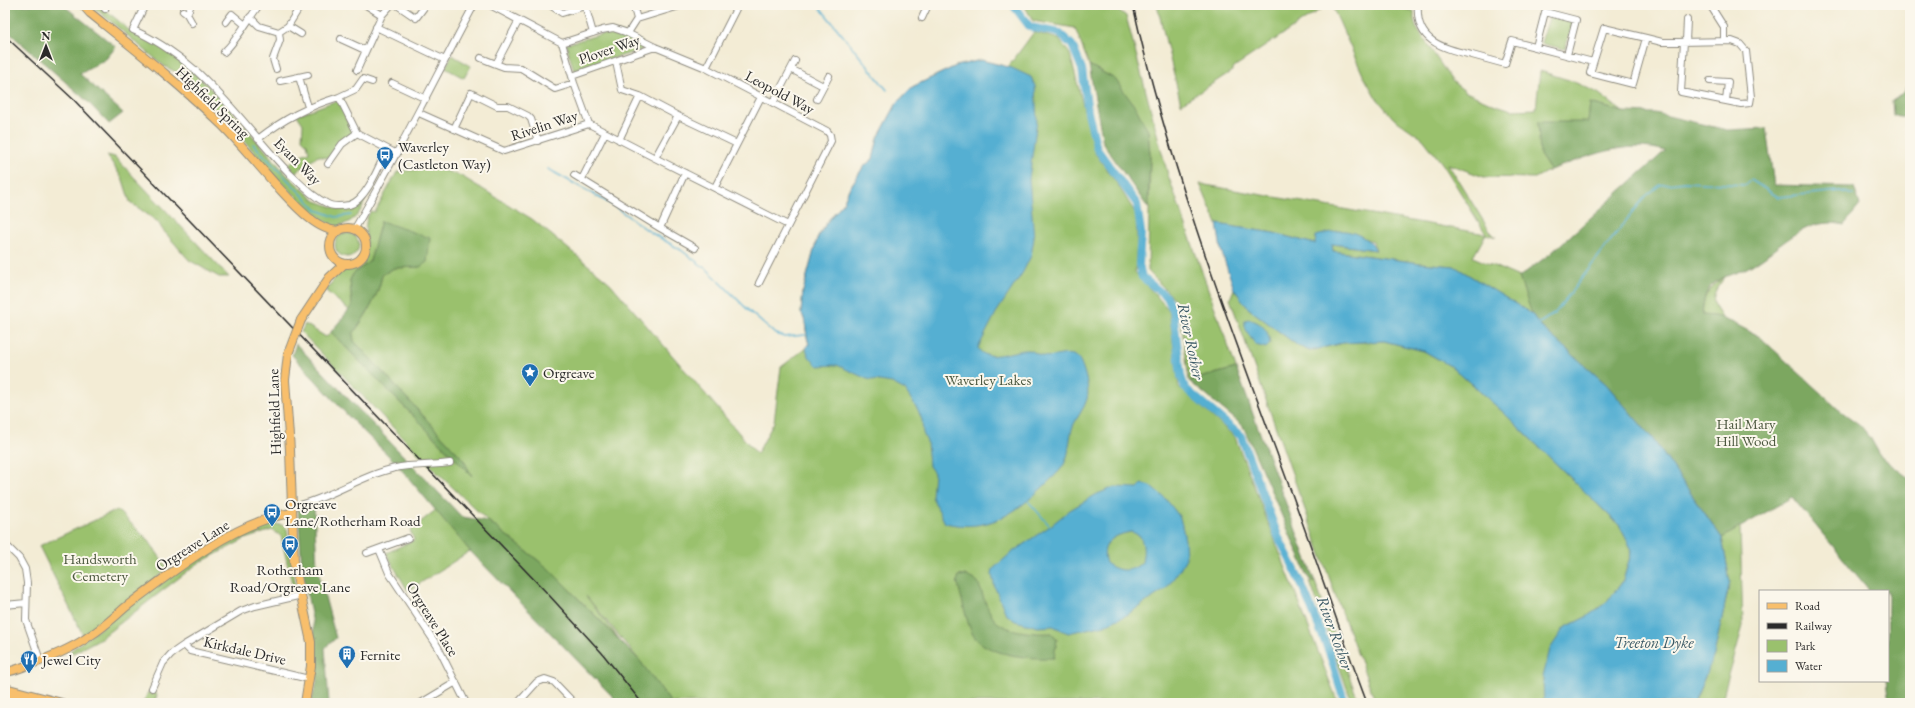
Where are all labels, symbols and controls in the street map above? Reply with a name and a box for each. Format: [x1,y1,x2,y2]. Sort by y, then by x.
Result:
north arrow [26,26,66,66]
text: N [42,29,51,43]
street label: Plover Way [576,29,643,68]
street label: Highfield Spring [172,62,254,142]
street label: Leopold Way [742,66,818,118]
street label: Rivelin Way [508,105,580,145]
street label: Eyam Way [270,133,326,189]
place label: Waverley (Castleton Way) [398,137,491,173]
bus stop icon: Waverley (Castleton Way) [375,145,395,170]
water label: River Rother [1173,301,1210,382]
place icon: Orgreave [520,362,540,387]
place label: Orgreave [543,363,595,382]
street label: Highfield Lane [263,368,285,456]
park label: Waverley Lakes [945,370,1031,389]
park label: Hail Mary Hill Wood [1716,414,1777,450]
place label: Orgreave Lane/Rotherham Road [285,494,421,530]
bus stop icon: Orgreave Lane/Rotherham Road [262,502,282,527]
street label: Orgreave Lane [152,515,232,575]
bus stop icon: Rotherham Road/Orgreave Lane [280,534,300,559]
park label: Handsworth Cemetery [63,549,137,585]
place label: Rotherham Road/Orgreave Lane [230,560,350,596]
street label: Orgreave Place [403,578,463,660]
legend [1759,590,1889,682]
water label: River Rother [1312,593,1358,674]
text: Road [1795,598,1821,614]
text: Railway [1795,618,1833,634]
street label: Kirkdale Drive [202,631,288,669]
water label: Treeton Dyke [1614,632,1694,653]
text: Park [1795,638,1816,654]
building icon: Fernite [337,644,357,669]
place label: Fernite [360,645,400,664]
restaurant icon: Jewel City [19,649,39,674]
place label: Jewel City [40,650,101,669]
text: Water [1795,658,1822,674]

